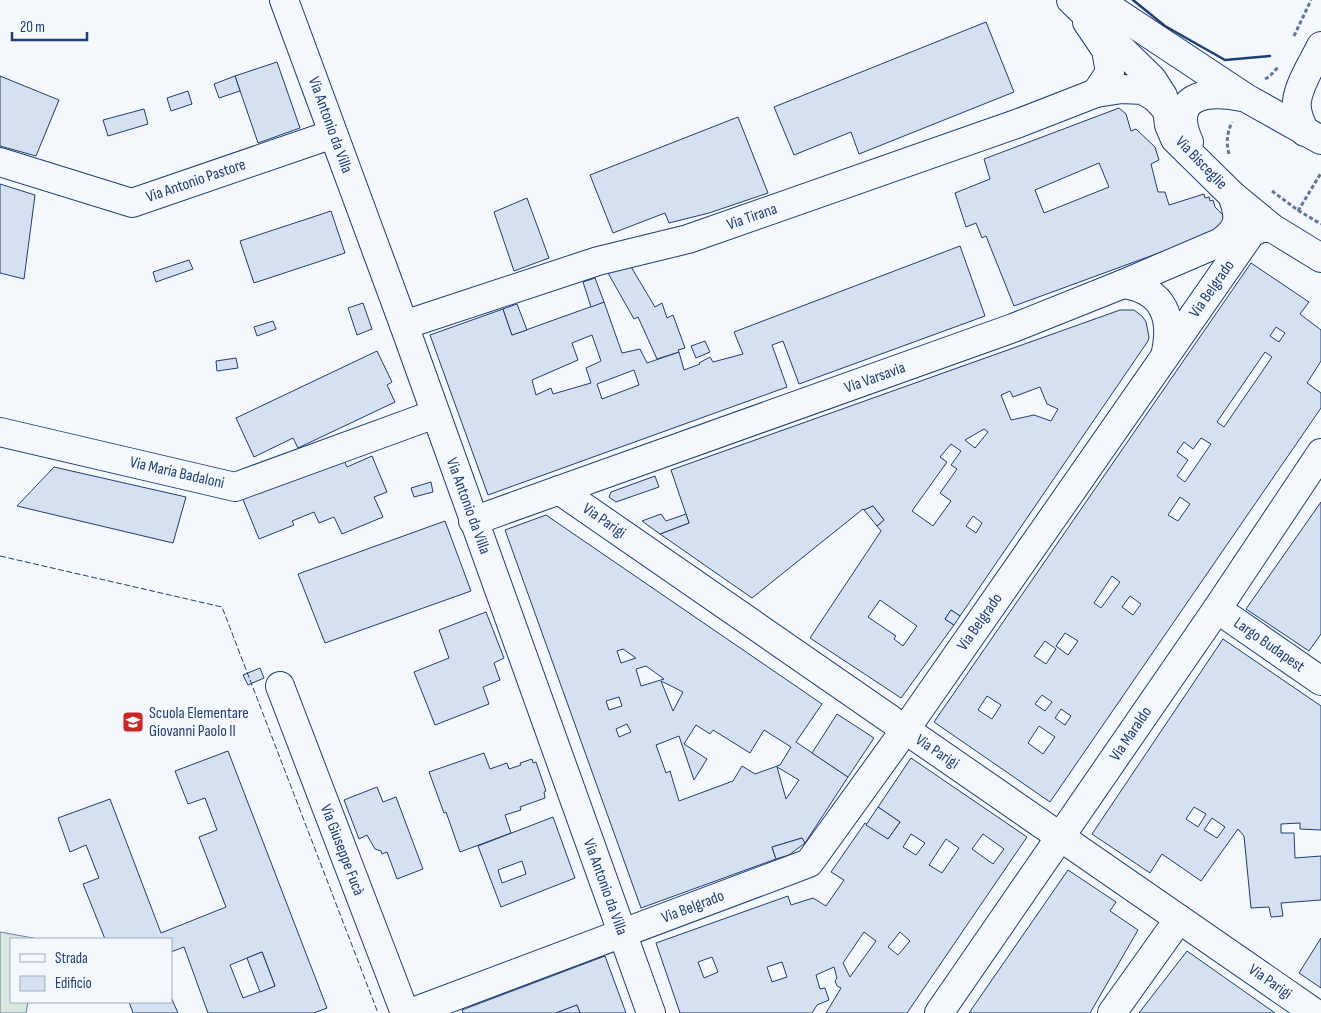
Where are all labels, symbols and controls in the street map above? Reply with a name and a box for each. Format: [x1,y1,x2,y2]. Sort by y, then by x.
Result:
scale bar [12,10,88,42]
text: 20 m [20,18,45,37]
street label: Via Antonio da Villa [304,74,356,176]
street label: Via Bisceglie [1171,132,1231,194]
street label: Via Antonio Pastore [144,155,248,207]
street label: Via Tirana [724,200,780,234]
street label: Via Belgrado [1185,257,1239,321]
street label: Via Varsavia [842,358,908,398]
street label: Via Maria Badaloni [128,453,226,493]
street label: Via Antonio da Villa [442,455,494,557]
street label: Via Parigi [579,499,629,543]
street label: Via Belgrado [953,590,1007,654]
street label: Largo Budapest [1230,614,1308,676]
street label: Via Maraldo [1106,703,1156,765]
place label: Scuola Elementare Giovanni Paolo II [149,704,249,741]
school or university icon: Scuola Elementare Giovanni Paolo II [121,710,145,734]
street label: Via Parigi [912,731,962,773]
street label: Via Giuseppe Fucà [316,802,368,898]
street label: Via Antonio da Villa [579,836,631,938]
street label: Via Belgrado [659,886,727,928]
legend [10,938,172,1003]
text: Strada [55,949,88,968]
street label: Via Parigi [1245,960,1295,1004]
text: Edificio [55,974,92,993]

